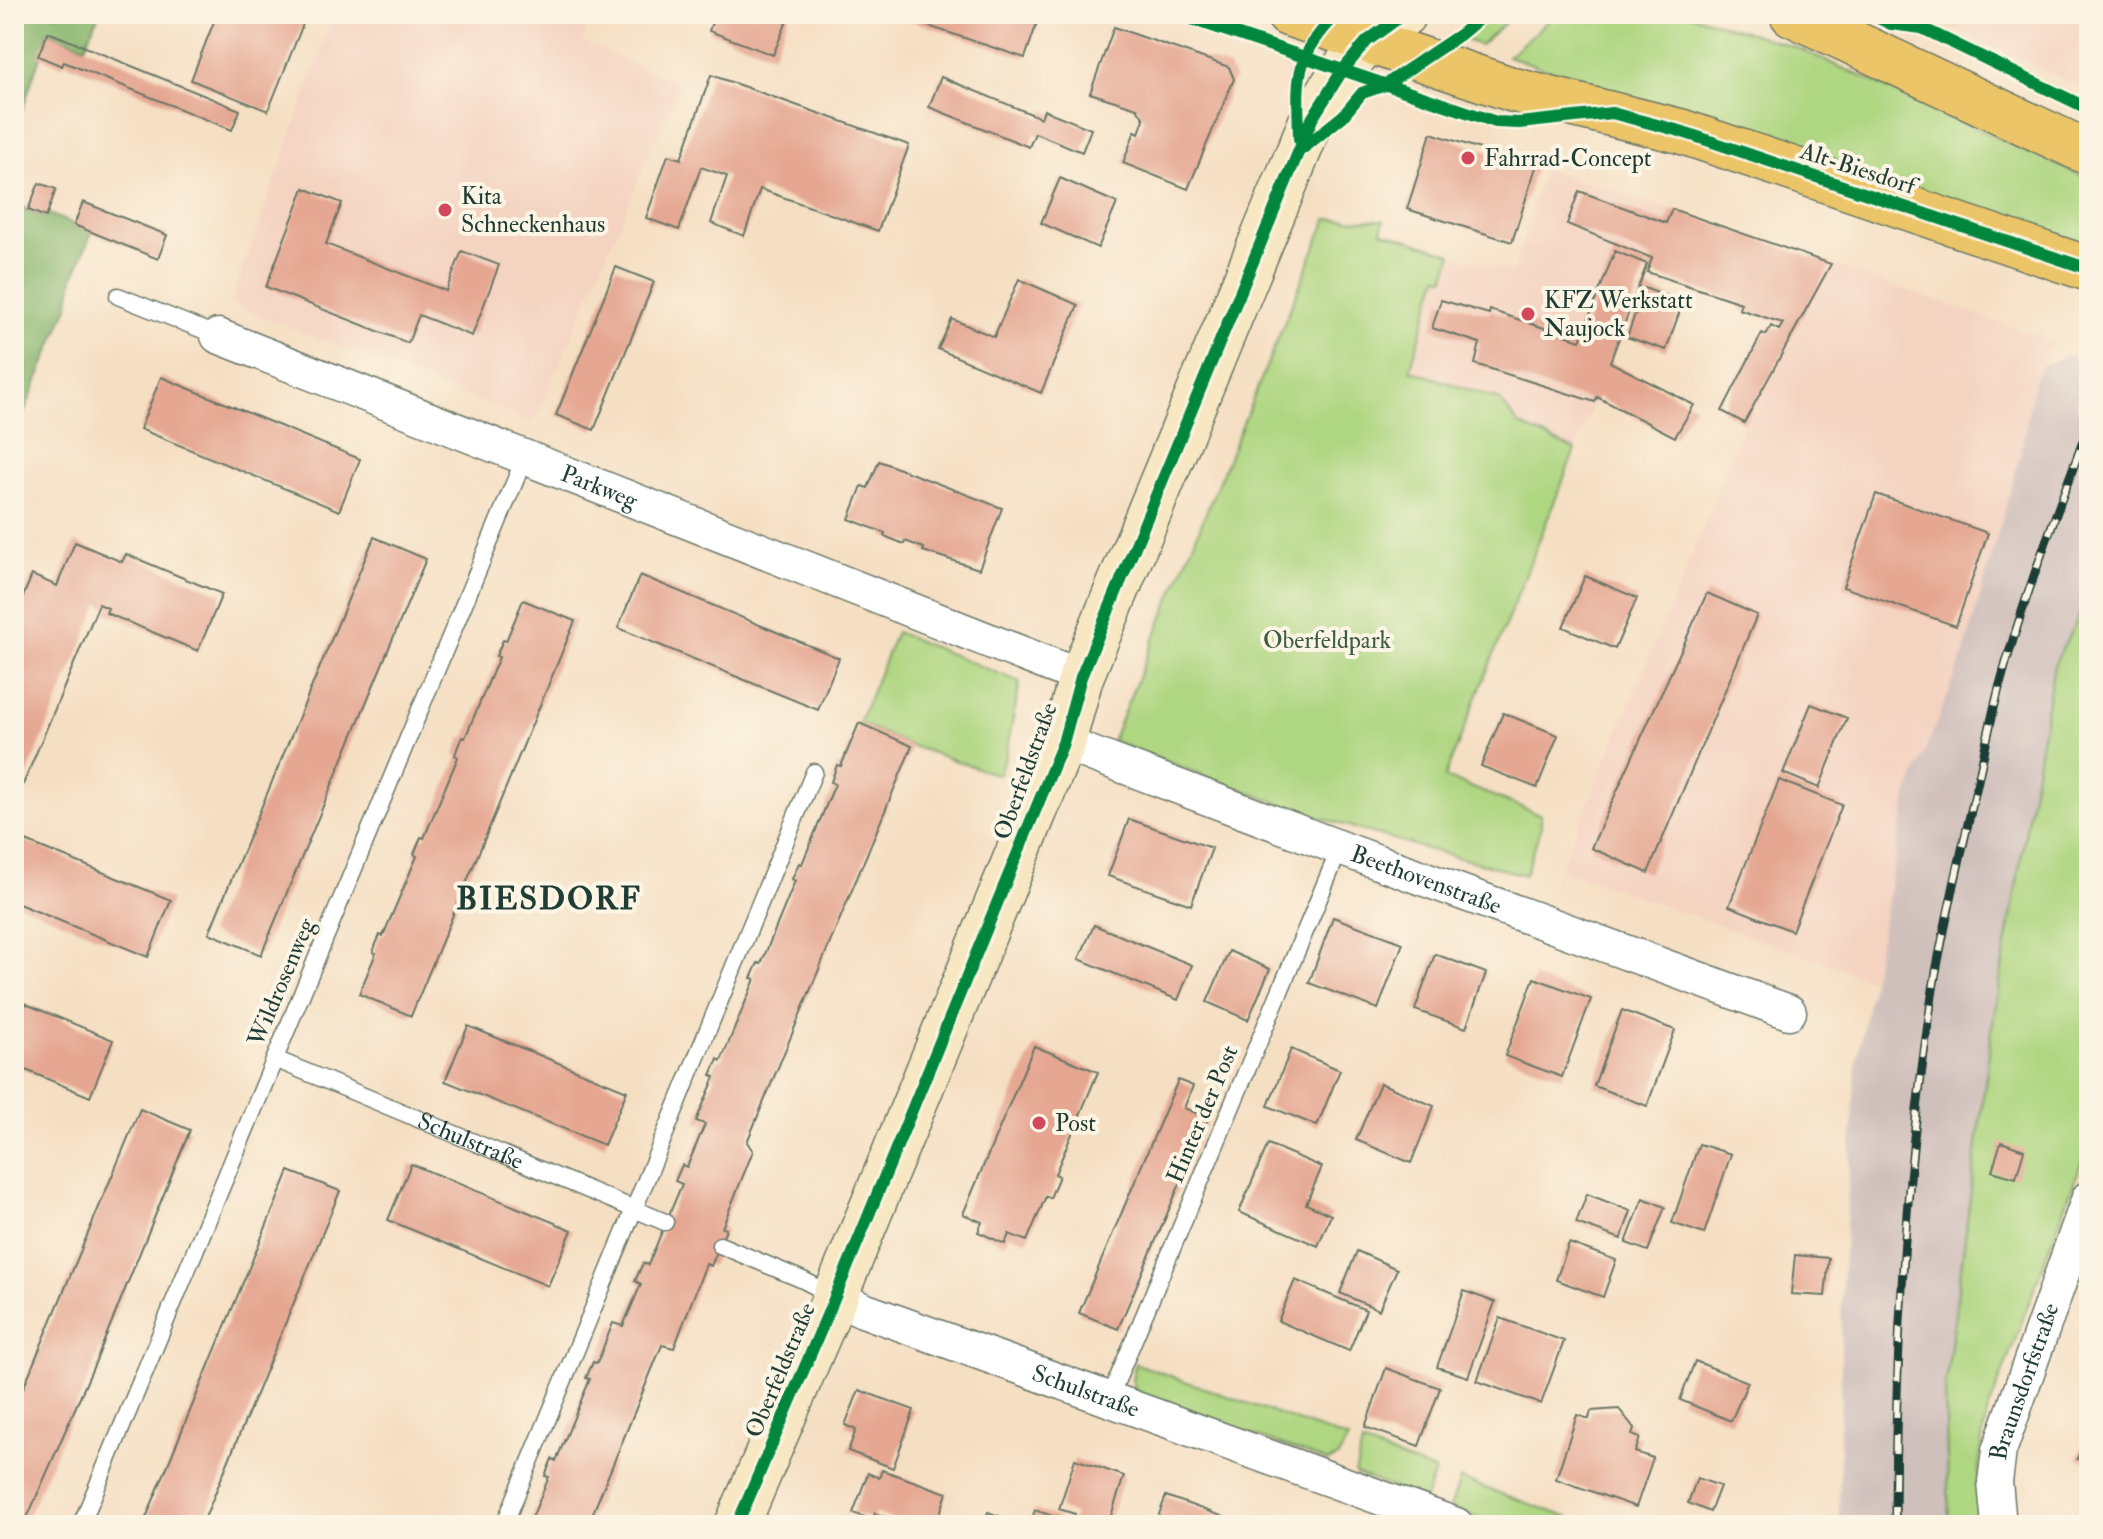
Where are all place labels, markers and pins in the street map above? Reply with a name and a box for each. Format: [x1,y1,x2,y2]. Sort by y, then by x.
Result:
place label: Fahrrad-Concept [1484,143,1652,174]
marker: Fahrrad-Concept [1459,149,1477,167]
place label: Kita Schneckenhaus [461,181,605,240]
marker: Kita Schneckenhaus [436,201,454,219]
place label: KFZ Werkstatt Naujock [1544,285,1693,344]
marker: KFZ Werkstatt Naujock [1519,305,1537,323]
place label: Post [1055,1108,1096,1139]
marker: Post [1030,1114,1048,1132]

